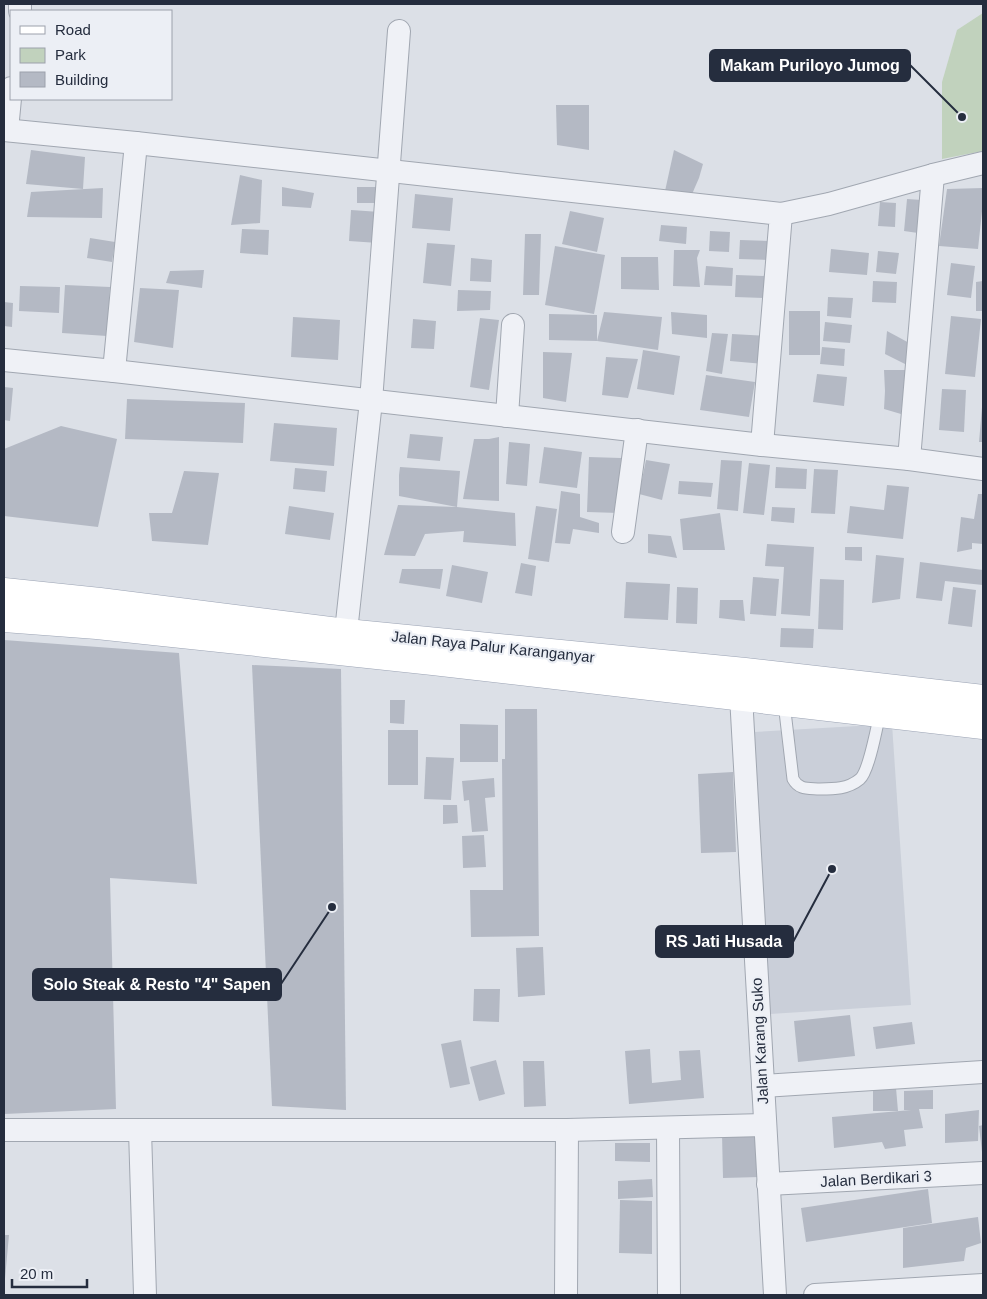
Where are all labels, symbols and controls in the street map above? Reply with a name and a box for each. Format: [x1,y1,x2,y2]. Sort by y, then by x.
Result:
legend [10,10,172,100]
text: Road [55,21,91,38]
text: Park [55,46,86,63]
callout: Makam Puriloyo Jumog [710,50,910,81]
text: Makam Puriloyo Jumog [720,57,900,74]
text: Building [55,71,108,88]
street label: Jalan Raya Palur Karanganyar [391,627,596,666]
callout: RS Jati Husada [656,926,793,957]
text: RS Jati Husada [666,933,782,950]
callout: Solo Steak & Resto "4" Sapen [33,969,281,1000]
text: Solo Steak & Resto "4" Sapen [43,976,271,993]
street label: Jalan Karang Suko [748,977,771,1105]
street label: Jalan Berdikari 3 [820,1167,932,1190]
scale bar [12,1256,88,1288]
text: 20 m [20,1265,53,1282]

